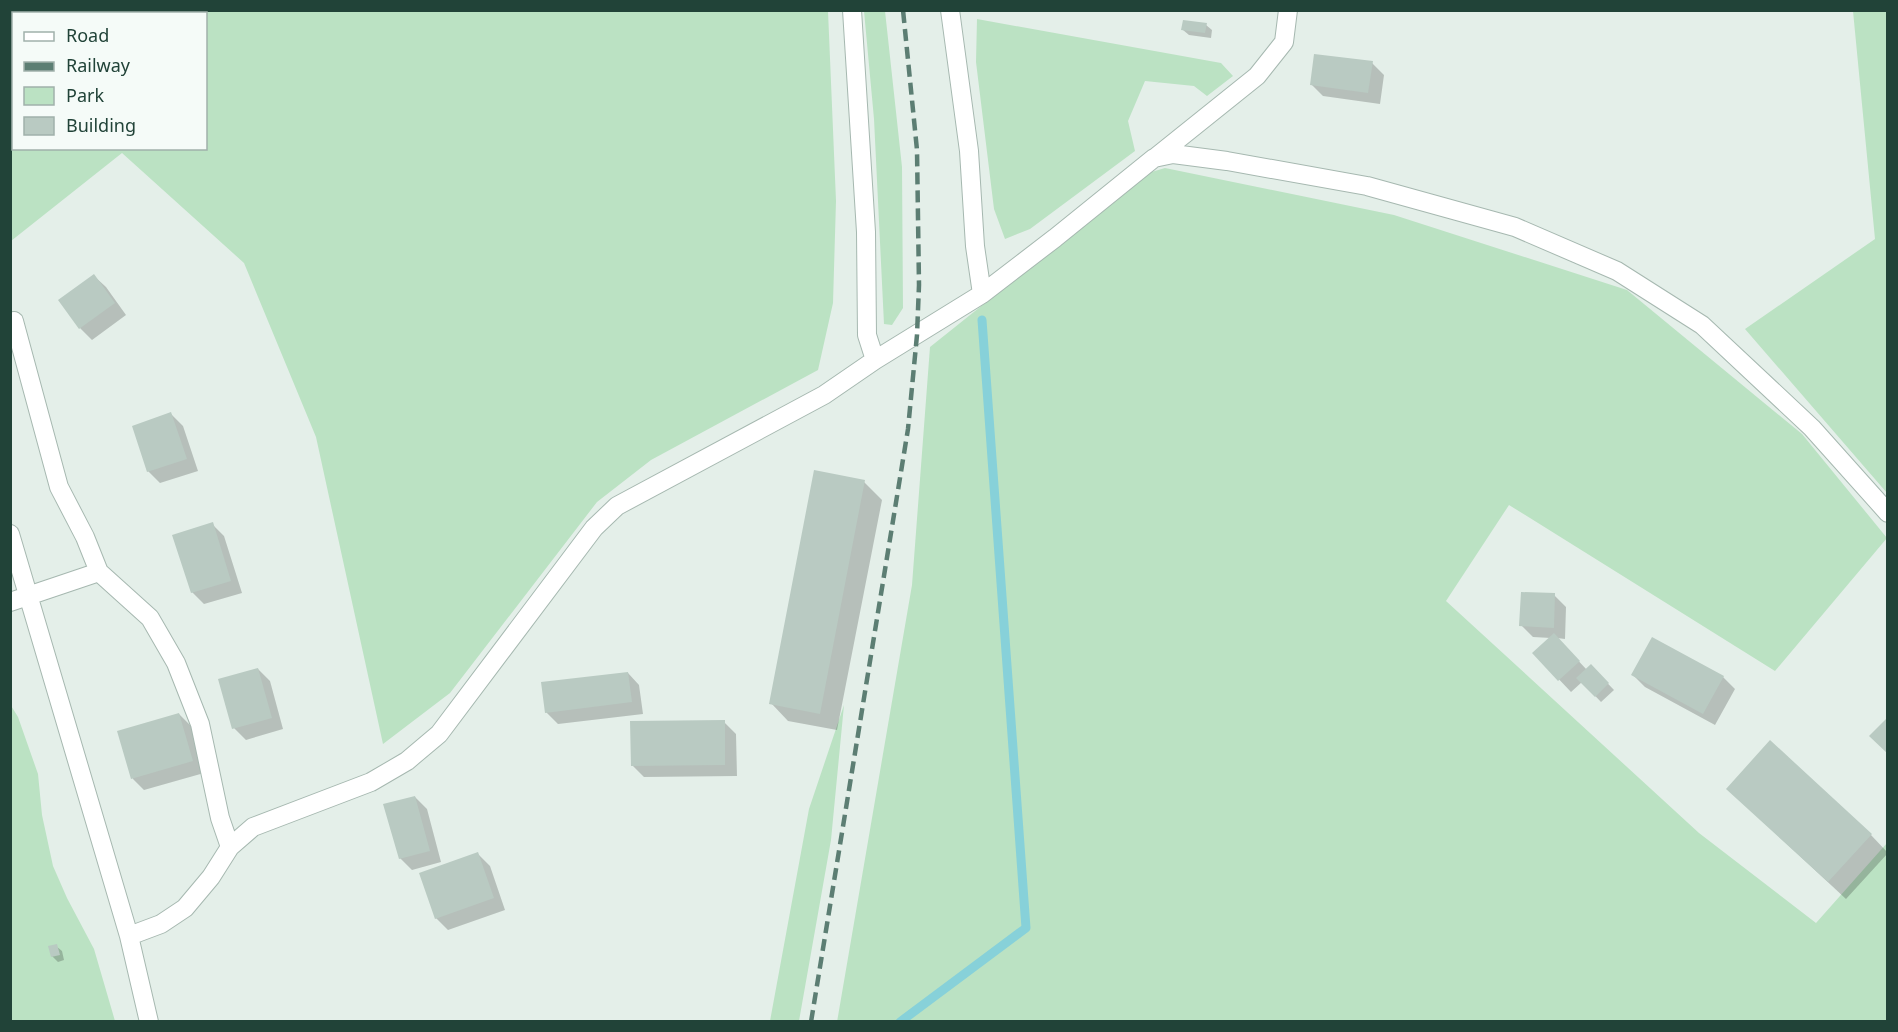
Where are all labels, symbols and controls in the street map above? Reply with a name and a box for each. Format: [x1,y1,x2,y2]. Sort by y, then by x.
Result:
legend [12,12,207,150]
text: Road [66,23,109,47]
text: Railway [66,53,131,77]
text: Park [66,83,104,107]
text: Building [66,113,136,137]

